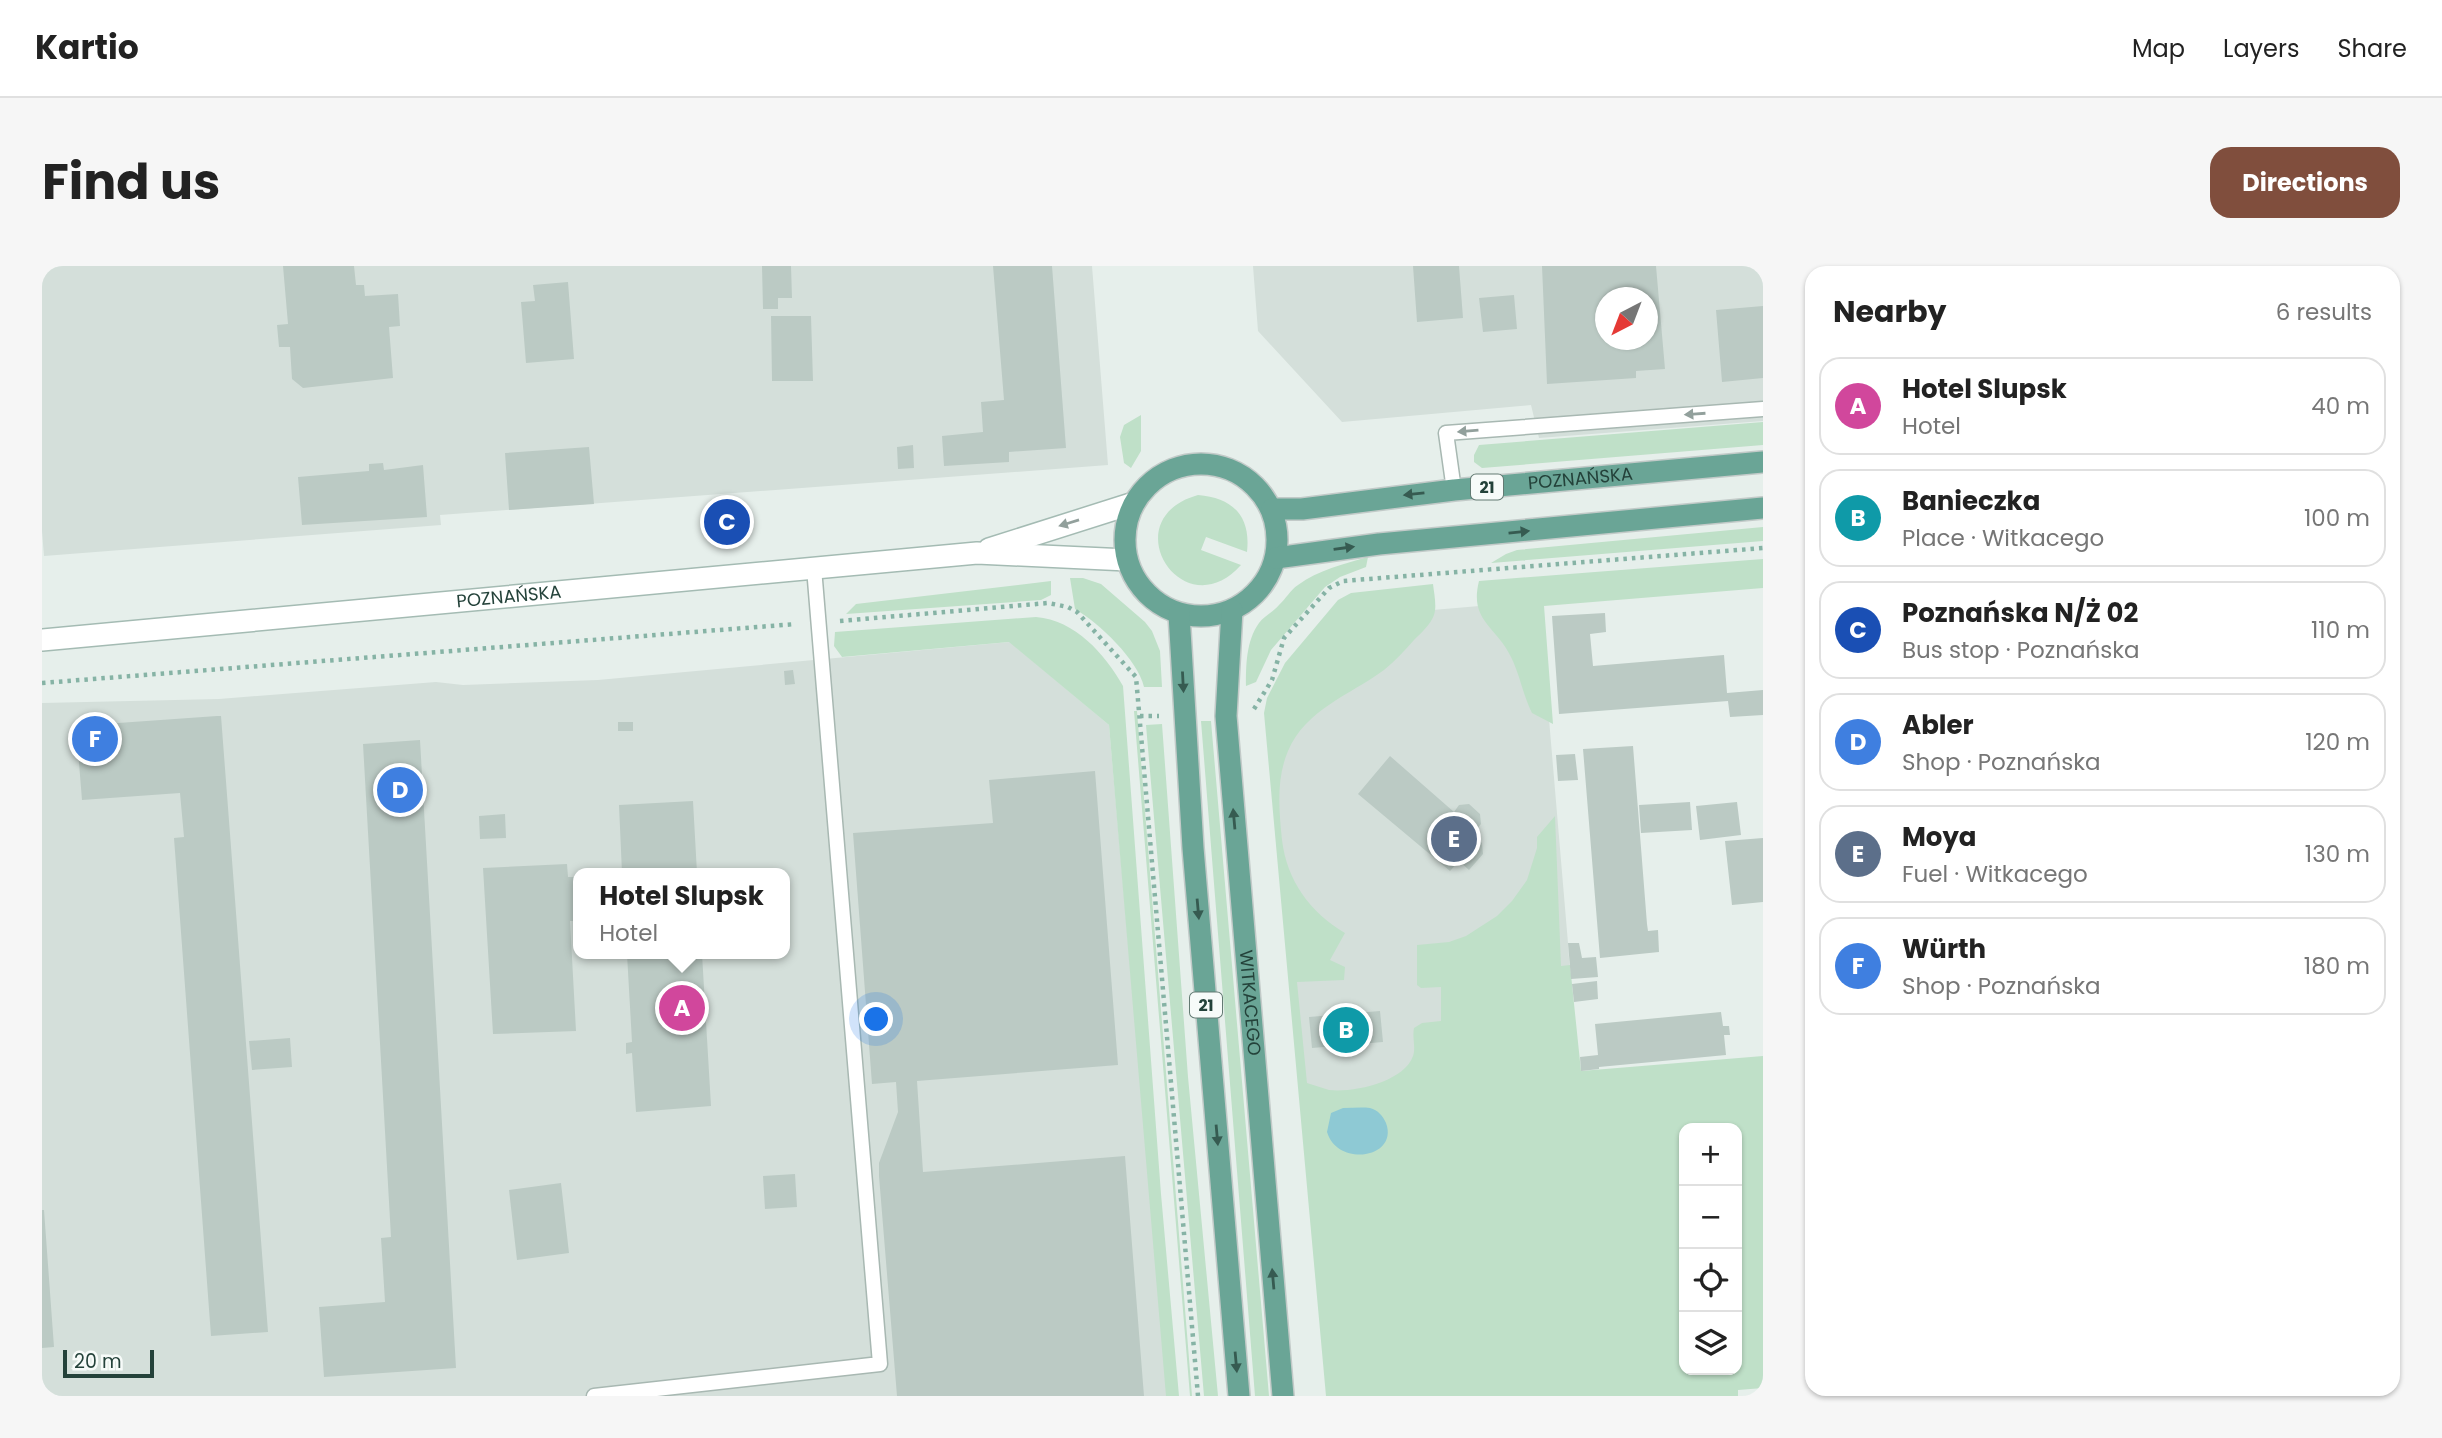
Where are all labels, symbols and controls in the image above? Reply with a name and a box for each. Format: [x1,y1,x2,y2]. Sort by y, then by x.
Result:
text: Kartio [35,24,139,71]
text: Map [2132,32,2185,65]
text: Layers [2223,32,2299,65]
text: Share [2337,32,2407,65]
button: Directions [2210,147,2400,218]
text: Find us [42,148,220,216]
north arrow [1595,287,1658,350]
text: Nearby [1833,290,1947,333]
text: 6 results [2276,296,2372,328]
text: Hotel Slupsk [1902,371,2067,407]
text: A [1850,390,1866,422]
text: 40 m [2311,390,2370,422]
one-way arrow [1684,409,1706,420]
text: Hotel [1902,410,1961,442]
one-way arrow [1457,426,1479,437]
street label: POZNAŃSKA [1527,461,1634,495]
road number: 21 [1471,475,1503,500]
text: Banieczka [1902,483,2040,519]
one-way arrow [1403,489,1425,500]
pin: C [704,496,750,548]
text: B [1850,502,1866,534]
text: 100 m [2304,502,2370,534]
one-way arrow [1058,519,1079,529]
text: Place · Witkacego [1902,522,2104,554]
one-way arrow [1509,526,1531,537]
one-way arrow [1333,543,1355,554]
street label: POZNAŃSKA [455,579,563,613]
text: Poznańska N/Ż 02 [1902,595,2138,631]
text: C [1849,614,1867,646]
text: 110 m [2311,614,2370,646]
text: Bus stop · Poznańska [1902,634,2140,666]
one-way arrow [1178,671,1189,693]
text: Abler [1902,707,1974,743]
pin: F [72,713,118,765]
text: D [1850,726,1866,758]
text: 120 m [2305,726,2370,758]
text: Shop · Poznańska [1902,746,2101,778]
pin: D [377,764,423,816]
one-way arrow [1229,808,1240,830]
pin: E [1431,813,1477,865]
text: Moya [1902,819,1977,855]
text: E [1852,838,1864,870]
text: 130 m [2305,838,2370,870]
text: Fuel · Witkacego [1902,858,2088,890]
popup [573,868,790,959]
text: Hotel Slupsk [599,878,764,914]
one-way arrow [1193,898,1204,920]
text: Hotel [599,917,658,949]
text: Würth [1902,931,1986,967]
street label: WITKACEGO [1234,949,1267,1057]
text: F [1852,950,1864,982]
text: 180 m [2304,950,2370,982]
text: Shop · Poznańska [1902,970,2101,1002]
pin: A [659,982,705,1034]
road number: 21 [1190,992,1222,1018]
your location [859,1002,893,1036]
pin: B [1323,1004,1369,1056]
map controls [1679,1123,1742,1375]
button: + [1679,1123,1742,1186]
one-way arrow [1212,1125,1223,1147]
button: − [1679,1186,1742,1249]
button: locate [1679,1249,1742,1312]
one-way arrow [1267,1268,1278,1290]
button: layers [1679,1312,1742,1375]
scale bar [63,1347,154,1379]
text: 20 m [74,1348,122,1375]
one-way arrow [1231,1351,1242,1373]

